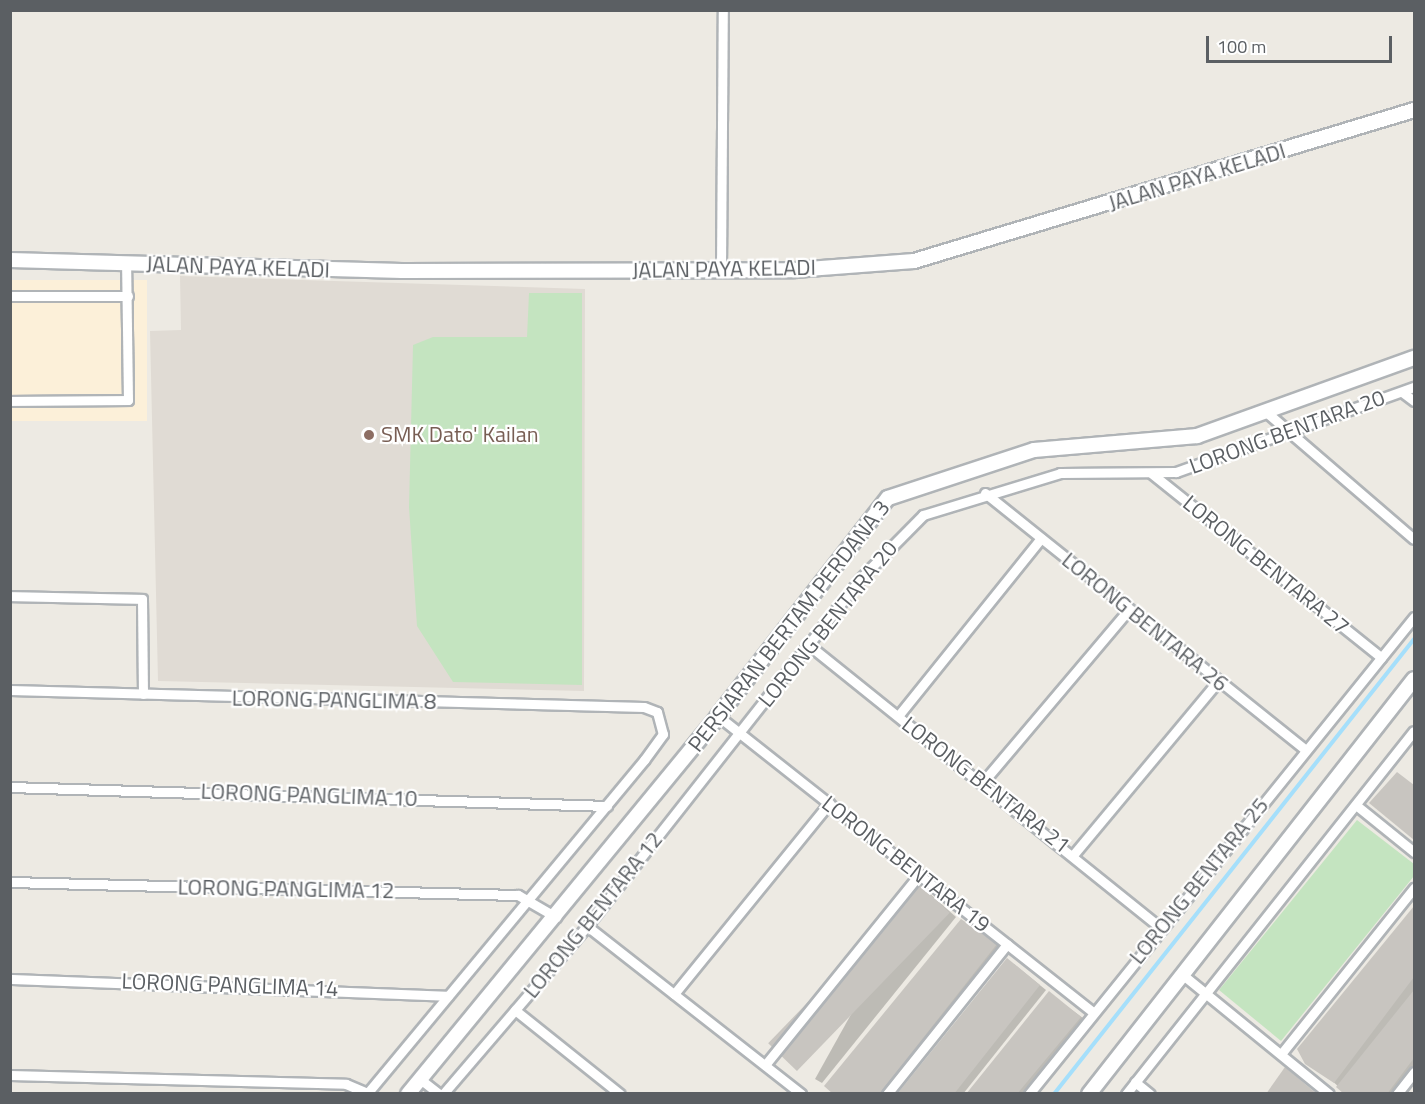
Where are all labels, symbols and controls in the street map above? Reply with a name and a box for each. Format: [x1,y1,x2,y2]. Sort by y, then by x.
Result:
scale bar [1209,24,1395,62]
text: 100 m [1217,33,1266,60]
street label: JALAN PAYA KELADI [1105,137,1289,217]
street label: JALAN PAYA KELADI [146,251,330,283]
street label: JALAN PAYA KELADI [632,254,816,284]
street label: LORONG BENTARA 20 [1186,384,1388,480]
place label: SMK Dato' Kailan [381,422,539,448]
marker: SMK Dato' Kailan [362,428,376,442]
street label: LORONG BENTARA 27 [1178,490,1354,640]
street label: PERSIARAN BERTAM PERDANA 3 [682,495,896,757]
street label: LORONG BENTARA 20 [753,536,903,712]
street label: LORONG BENTARA 26 [1057,547,1233,697]
street label: LORONG PANGLIMA 8 [232,685,436,715]
street label: LORONG BENTARA 21 [897,711,1075,859]
street label: LORONG PANGLIMA 10 [200,778,418,812]
street label: LORONG BENTARA 19 [817,790,995,938]
street label: LORONG BENTARA 25 [1124,793,1274,969]
street label: LORONG BENTARA 12 [518,827,668,1003]
street label: LORONG PANGLIMA 12 [177,874,395,904]
street label: LORONG PANGLIMA 14 [121,968,339,1002]

